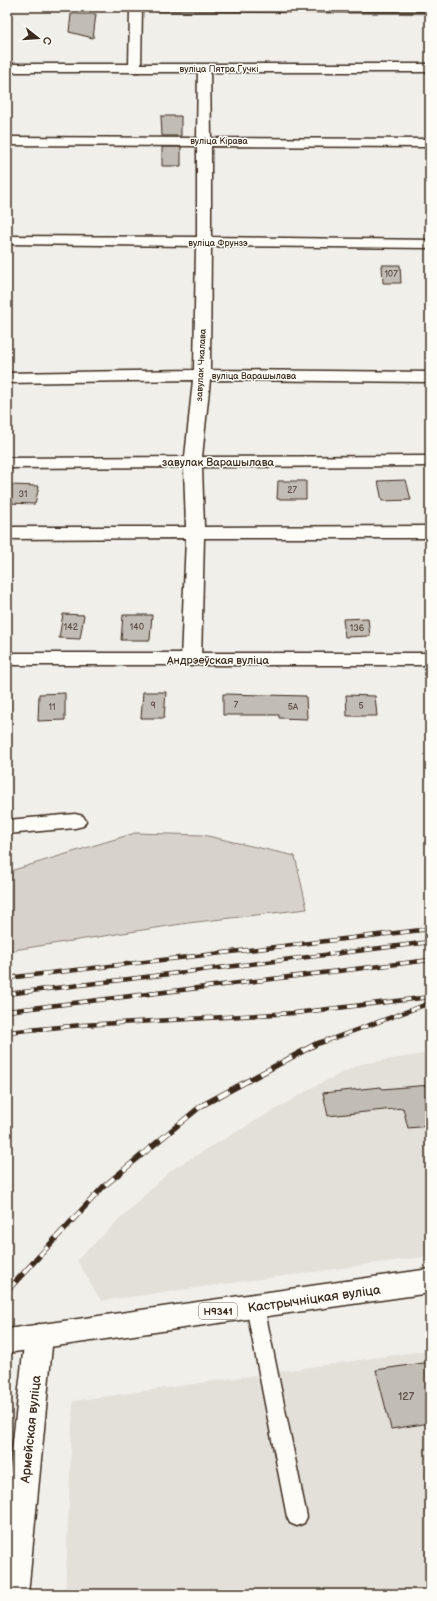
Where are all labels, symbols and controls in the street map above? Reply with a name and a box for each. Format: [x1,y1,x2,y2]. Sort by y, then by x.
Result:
north arrow [18,18,58,58]
text: С [40,35,54,47]
street label: вуліца Пятра Гучкі [180,64,258,75]
street label: вуліца Кірава [190,136,249,147]
street label: вуліца Фрунзэ [188,238,248,249]
house number: 107 [384,269,398,280]
street label: завулак Чкалава [194,328,209,402]
street label: вуліца Варашылава [212,371,297,382]
street label: завулак Варашылава [162,456,274,469]
house number: 27 [287,485,297,496]
house number: 31 [18,489,28,500]
house number: 142 [64,622,79,633]
house number: 140 [130,622,144,633]
house number: 136 [350,623,365,634]
street label: Андрэеўская вуліца [166,654,270,667]
house number: 9 [150,700,156,711]
house number: 7 [234,700,239,711]
house number: 5 [358,701,364,712]
house number: 11 [49,702,55,713]
house number: 5А [288,702,299,713]
street label: Кастрычніцкая вуліца [247,1282,382,1316]
road number: Н9341 [199,1303,237,1319]
street label: Армейская вуліца [17,1374,45,1485]
house number: 127 [398,1390,415,1403]

